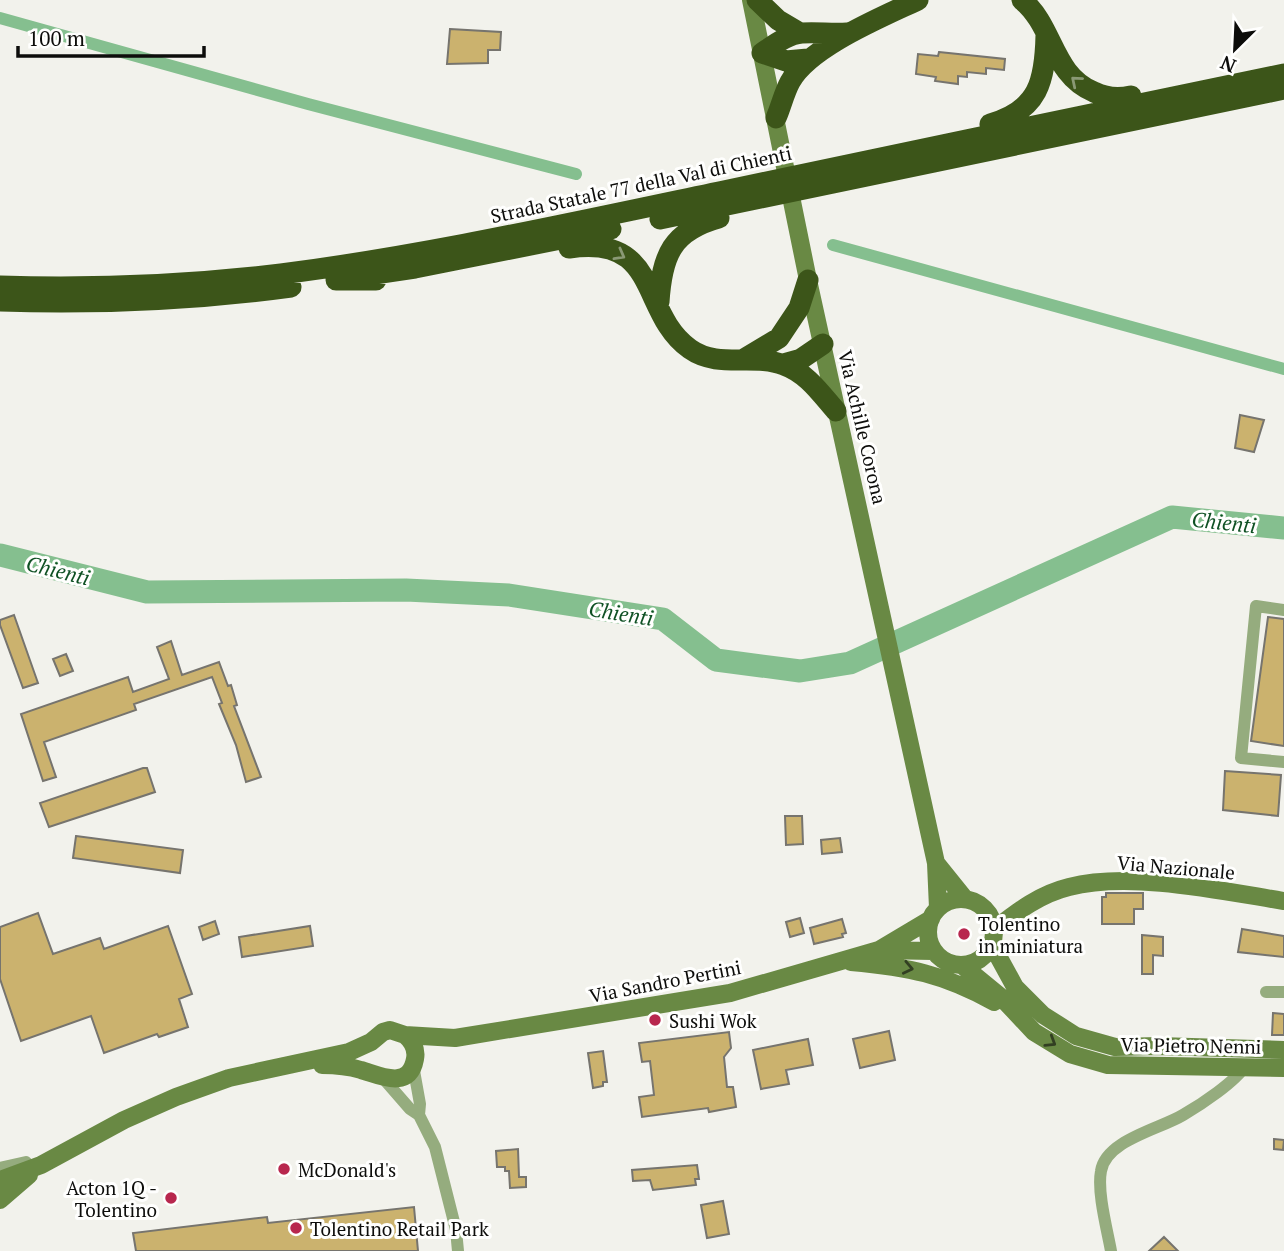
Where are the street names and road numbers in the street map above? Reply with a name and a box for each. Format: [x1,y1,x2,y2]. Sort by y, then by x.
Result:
street label: Strada Statale 77 della Val di Chienti [488,140,794,228]
street label: Via Achille Corona [833,348,893,507]
street label: Via Nazionale [1116,849,1236,885]
street label: Via Sandro Pertini [587,954,743,1008]
street label: Via Pietro Nenni [1120,1031,1262,1059]

